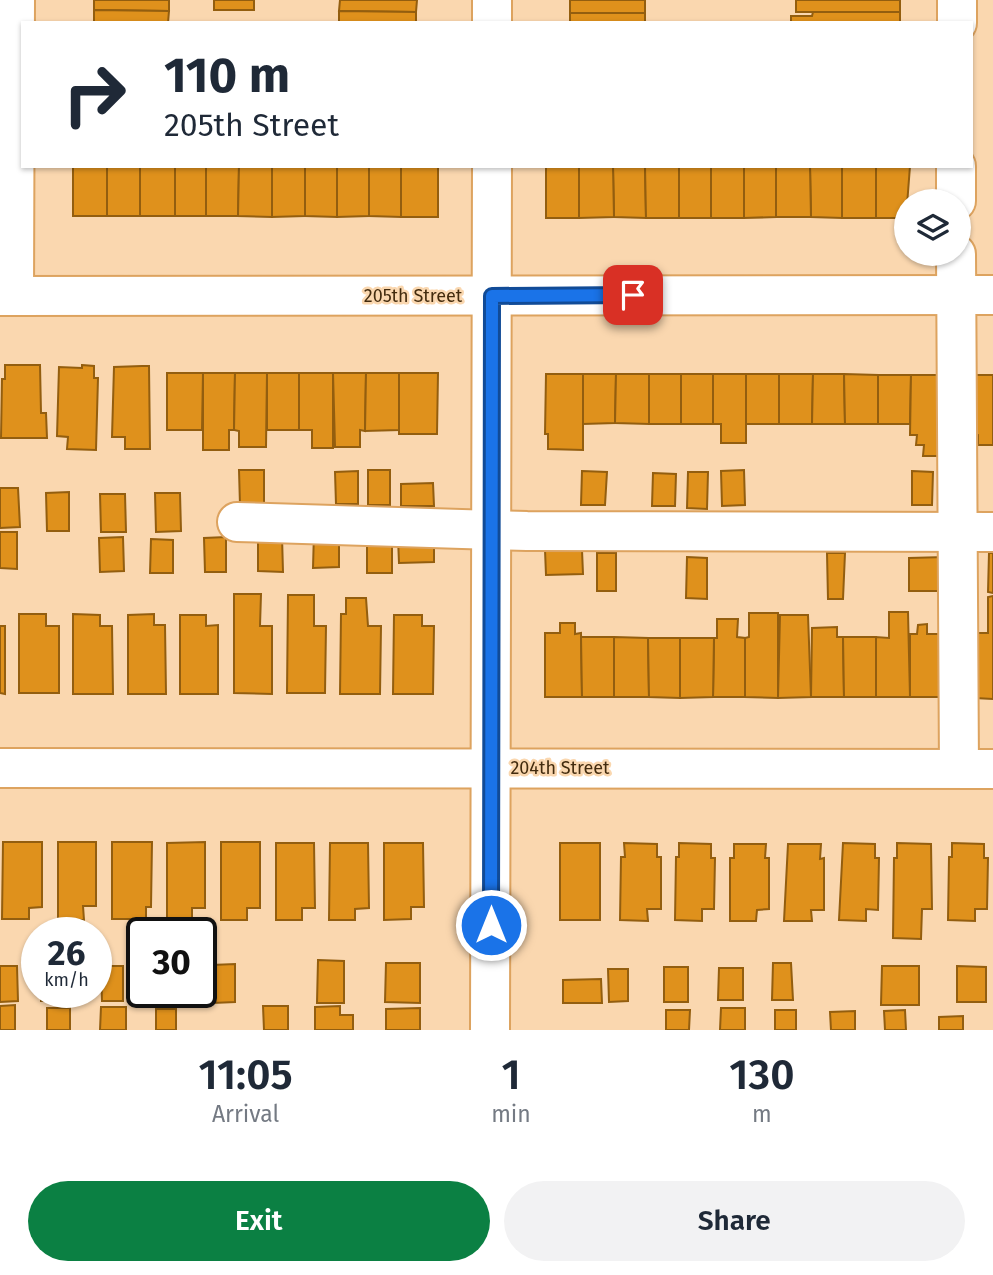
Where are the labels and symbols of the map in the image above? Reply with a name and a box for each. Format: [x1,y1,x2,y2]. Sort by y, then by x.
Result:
pin [603,265,663,325]
street label: 205th Street [364,285,463,307]
street label: 204th Street [510,757,610,779]
position arrow [454,888,528,962]
speed limit sign: 30 [126,917,217,1008]

